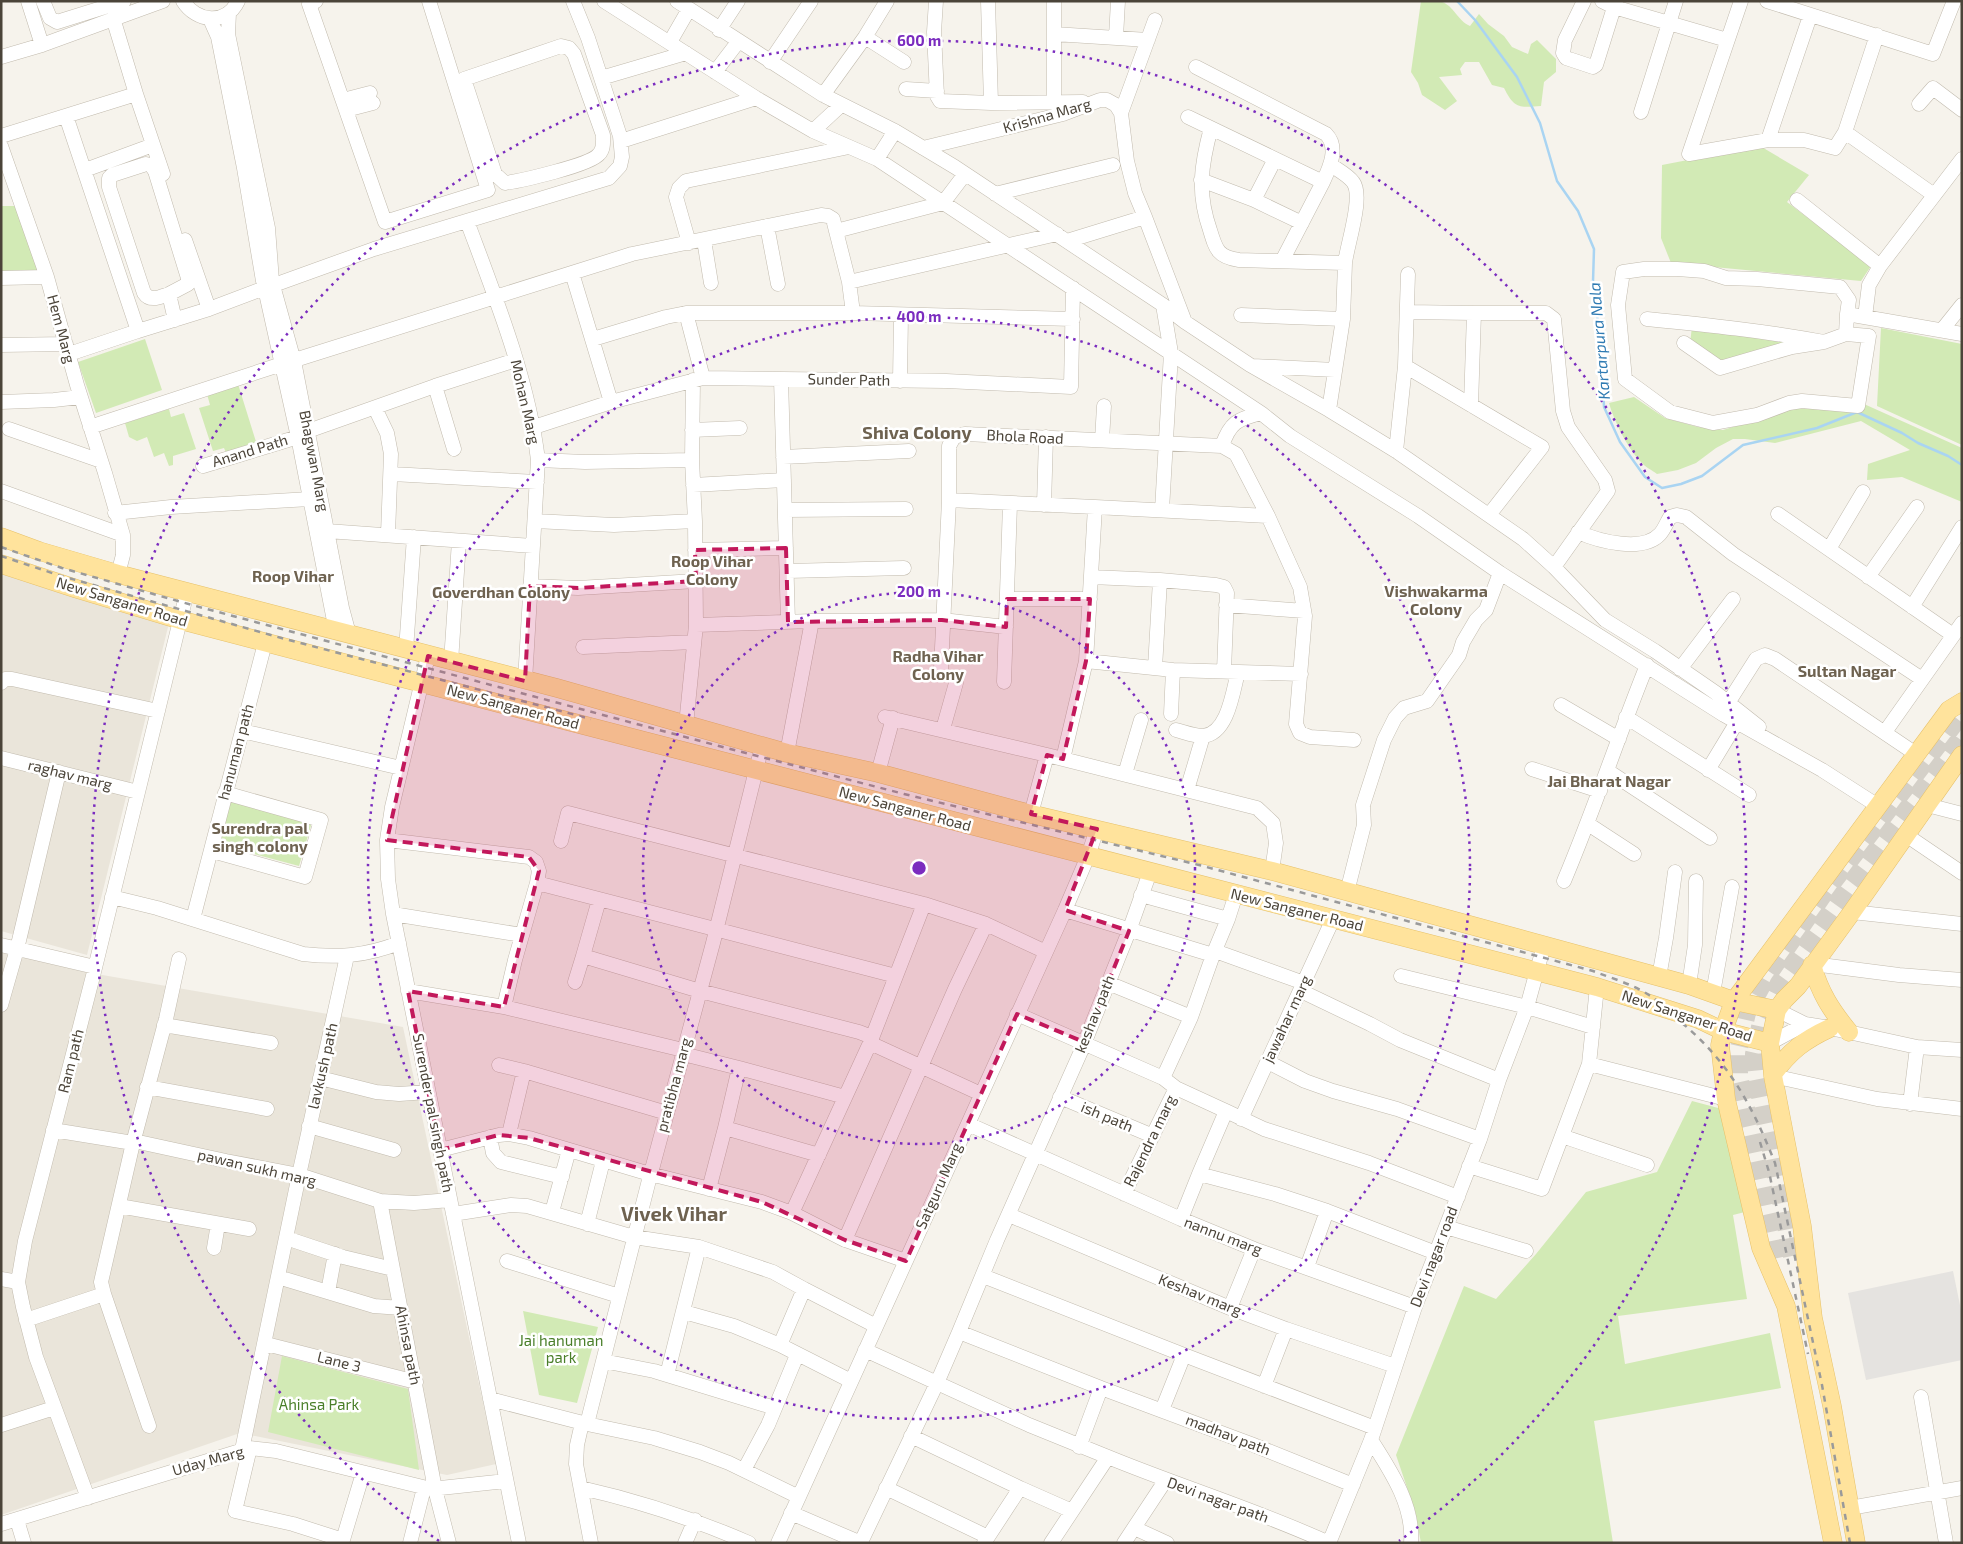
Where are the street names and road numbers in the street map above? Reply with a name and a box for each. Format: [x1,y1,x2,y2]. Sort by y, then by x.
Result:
street label: Krishna Marg [1001,94,1094,136]
street label: Hem Marg [44,292,80,366]
street label: Mohan Marg [507,358,545,447]
street label: Sunder Path [807,369,891,389]
street label: Bhagwan Marg [296,409,334,514]
street label: Bhola Road [986,425,1064,447]
street label: Anand Path [210,430,290,470]
street label: New Sanganer Road [54,573,190,630]
street label: New Sanganer Road [445,680,581,732]
street label: hanuman path [214,702,257,802]
street label: raghav marg [26,755,115,793]
street label: New Sanganer Road [837,782,973,834]
street label: New Sanganer Road [1229,884,1366,934]
street label: keshav path [1070,972,1118,1055]
street label: jawahar marg [1258,972,1315,1066]
street label: New Sanganer Road [1620,985,1755,1045]
street label: lavkush path [303,1021,341,1111]
street label: Ram path [53,1027,87,1095]
street label: Surender pal singh path [410,1032,458,1194]
street label: pratibha marg [652,1035,694,1134]
street label: Rajendra marg [1119,1091,1180,1190]
street label: ish path [1079,1097,1136,1135]
street label: Satguru Marg [911,1139,965,1232]
street label: pawan sukh marg [196,1145,319,1190]
street label: Devi nagar road [1406,1204,1461,1310]
street label: nannu marg [1182,1212,1265,1258]
street label: Keshav marg [1156,1269,1245,1319]
street label: Ahinsa path [392,1303,426,1386]
street label: Lane 3 [316,1347,363,1375]
street label: madhav path [1183,1410,1273,1458]
street label: Uday Marg [170,1441,246,1479]
street label: Devi nagar path [1165,1472,1272,1526]

